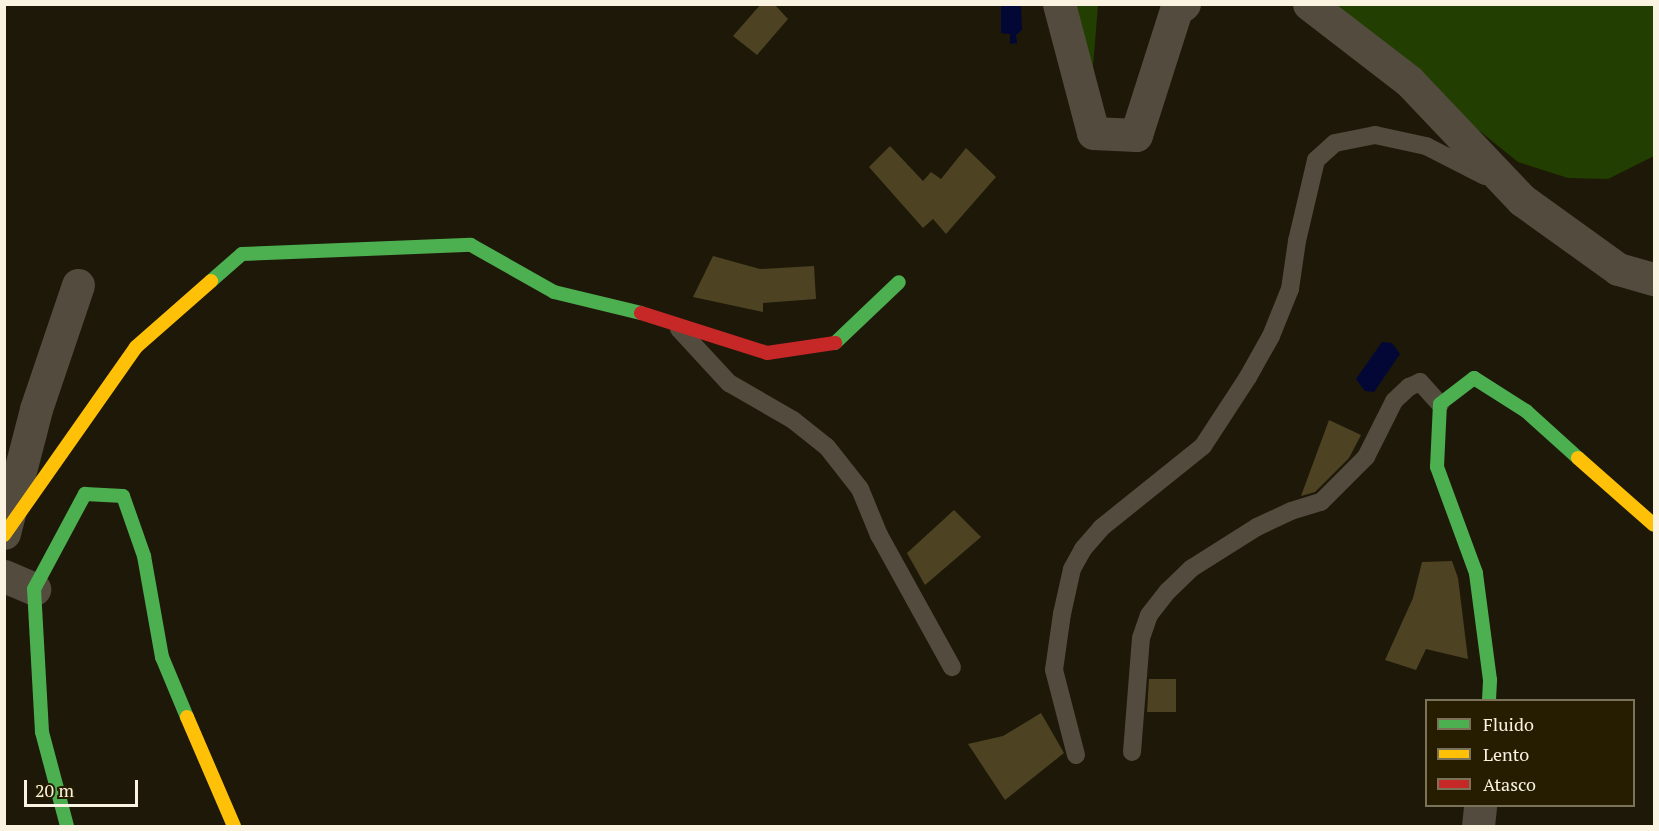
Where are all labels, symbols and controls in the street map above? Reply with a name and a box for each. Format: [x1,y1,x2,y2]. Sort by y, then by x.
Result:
legend [1425,699,1635,807]
text: Fluido [1483,712,1534,736]
text: Lento [1483,742,1529,766]
scale bar [27,768,141,806]
text: Atasco [1483,772,1536,796]
text: 20 m [35,778,74,802]

